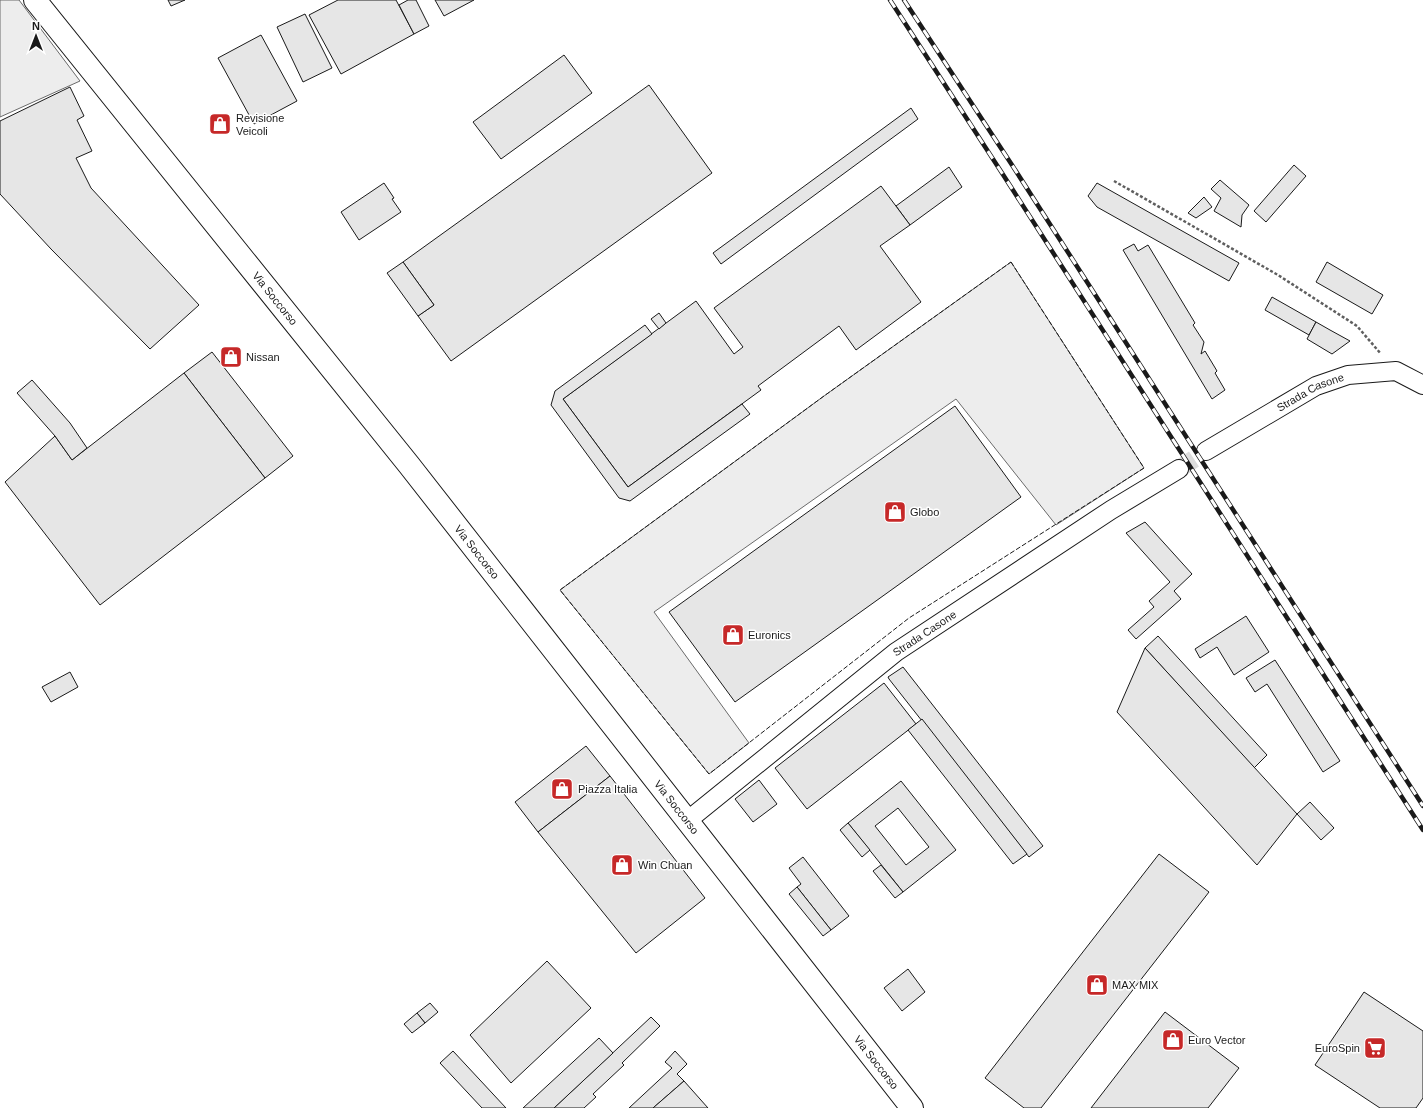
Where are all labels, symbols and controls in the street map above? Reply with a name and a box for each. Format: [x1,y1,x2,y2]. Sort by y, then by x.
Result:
north arrow [16,16,56,56]
text: N [32,20,40,32]
shop icon: Revisione Veicoli [207,111,233,137]
place label: Revisione Veicoli [236,112,284,137]
street label: Via Soccorso [250,269,300,327]
shop icon: Nissan [218,344,244,370]
place label: Nissan [246,351,280,363]
street label: Strada Casone [1275,371,1345,414]
shop icon: Globo [882,499,908,525]
place label: Globo [910,506,939,518]
street label: Via Soccorso [452,523,502,581]
street label: Strada Casone [891,608,959,658]
shop icon: Euronics [720,622,746,648]
place label: Euronics [748,629,791,641]
shop icon: Piazza Italia [549,776,575,802]
street label: Via Soccorso [652,778,701,836]
place label: Piazza Italia [578,783,638,795]
shop icon: Win Chuan [609,852,635,878]
place label: Win Chuan [638,859,692,871]
shop icon: MAX MIX [1084,972,1110,998]
place label: MAX MIX [1112,979,1159,991]
shop icon: Euro Vector [1160,1027,1186,1053]
street label: Via Soccorso [852,1033,901,1091]
place label: Euro Vector [1188,1034,1246,1046]
supermarket icon: EuroSpin [1362,1035,1388,1061]
place label: EuroSpin [1315,1042,1360,1054]

